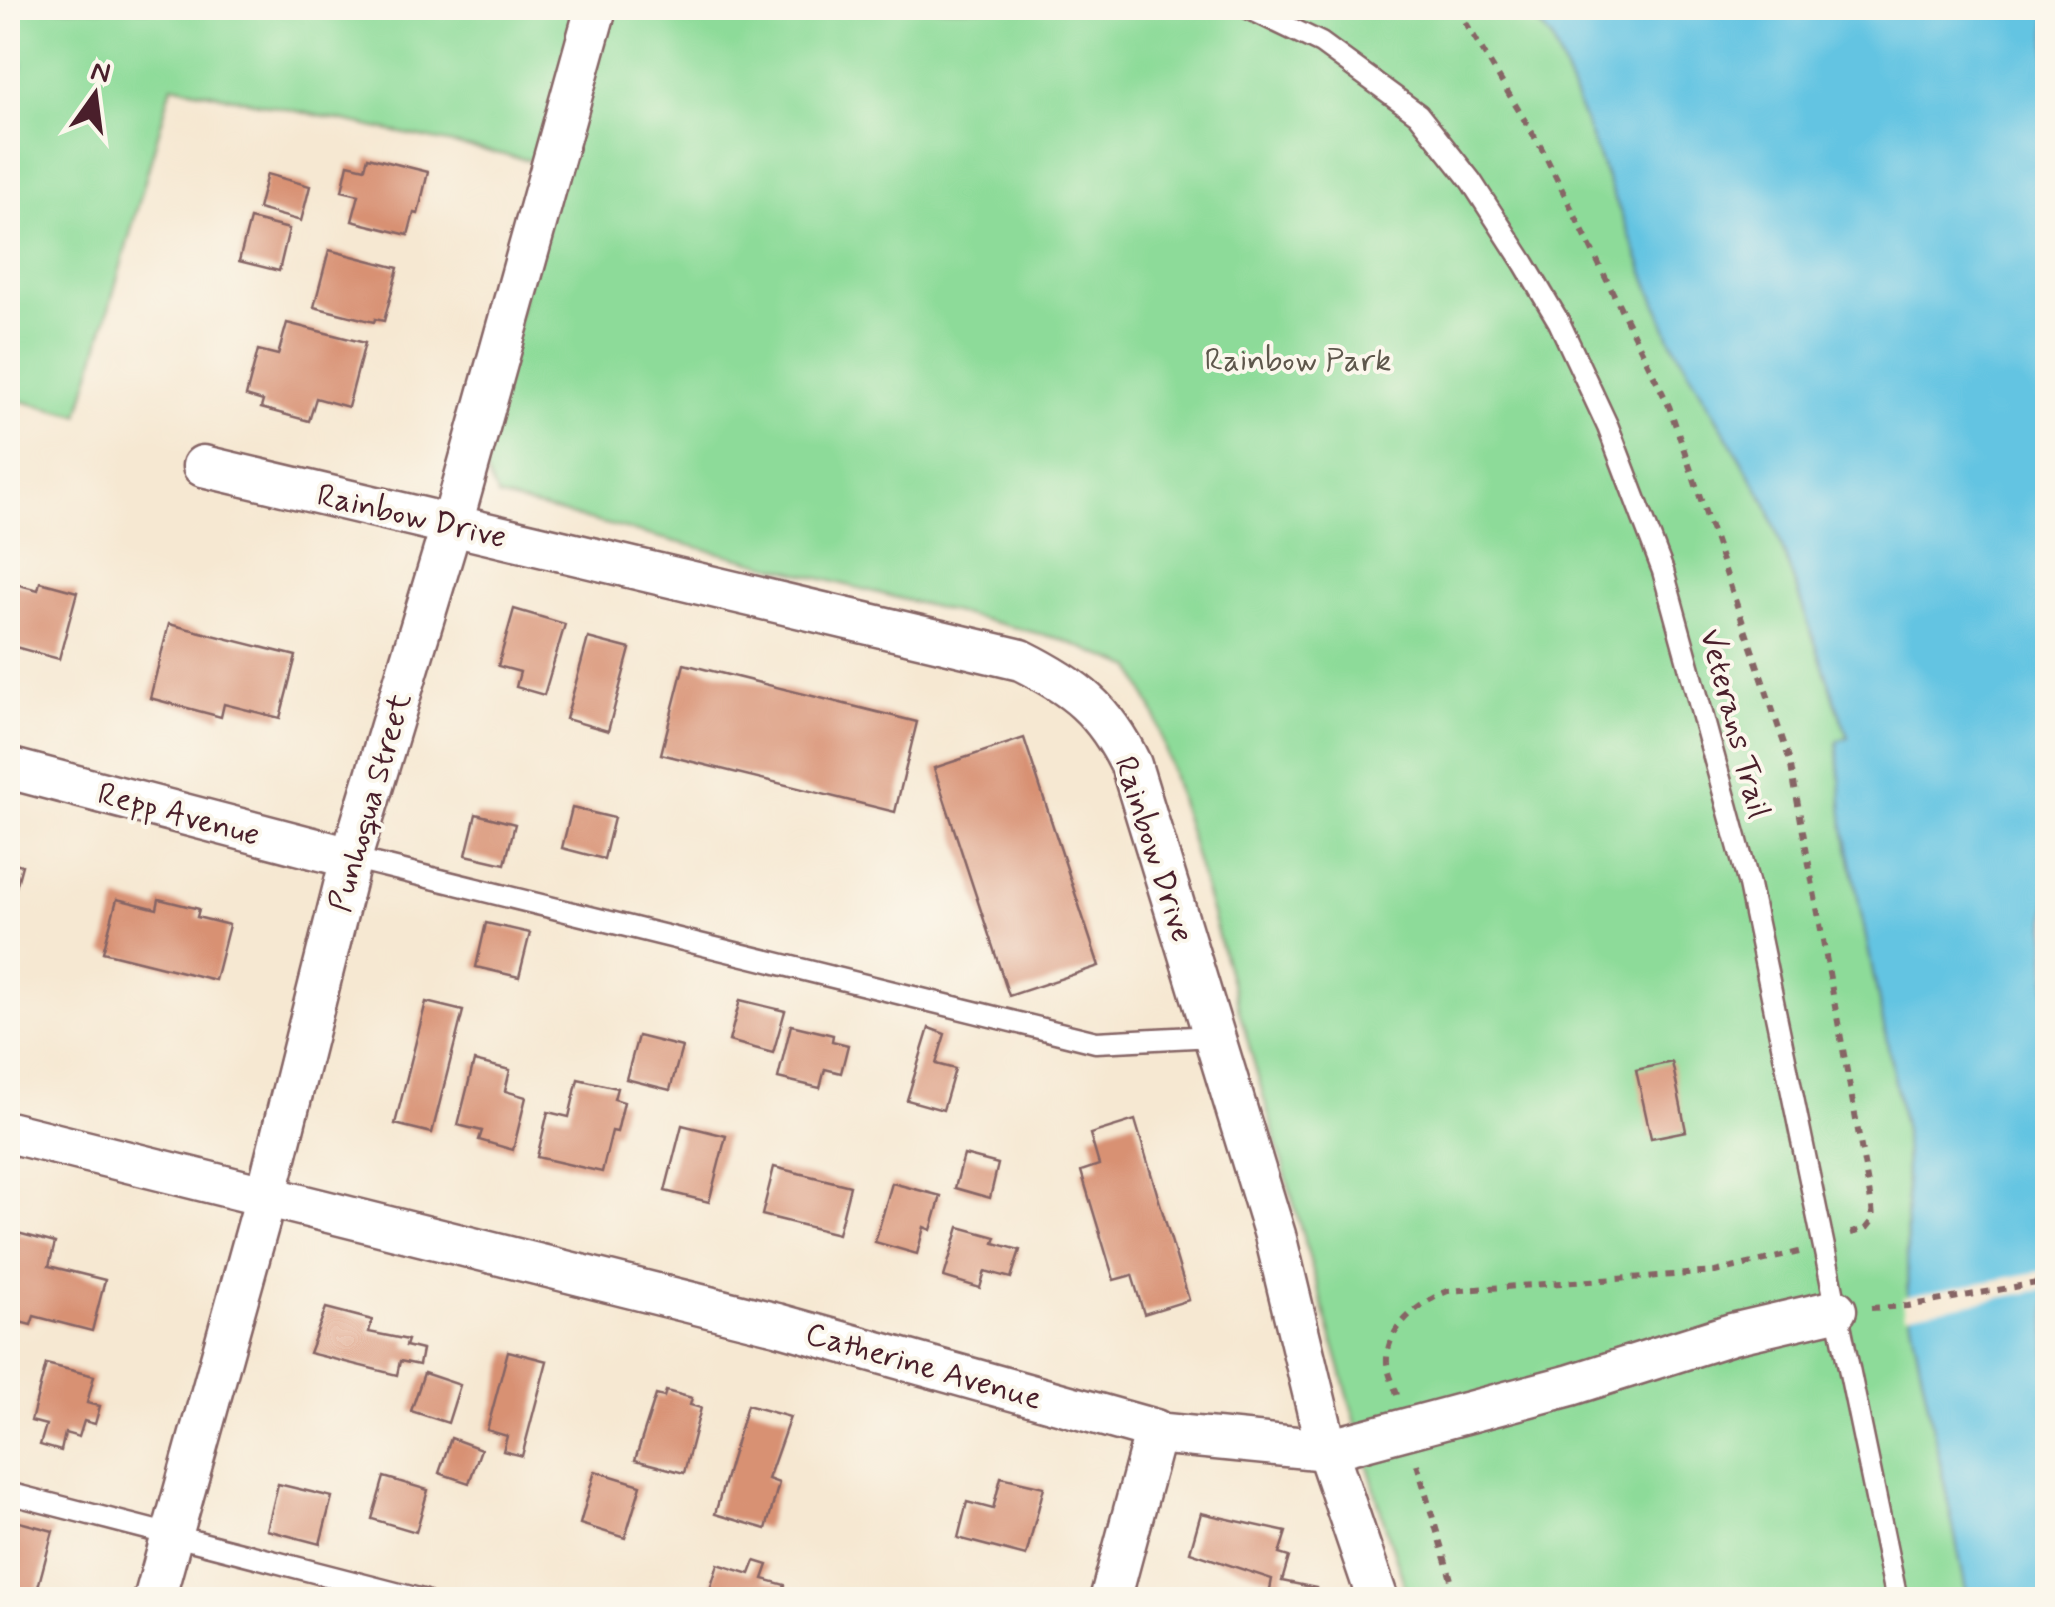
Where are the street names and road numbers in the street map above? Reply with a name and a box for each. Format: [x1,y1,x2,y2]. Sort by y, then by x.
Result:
street label: Rainbow Drive [313,475,510,559]
street label: Veterans Trail [1689,624,1780,823]
street label: Punhoqua Street [320,688,422,917]
street label: Rainbow Drive [1103,751,1203,948]
street label: Repp Avenue [93,773,264,857]
street label: Catherine Avenue [800,1313,1046,1421]

